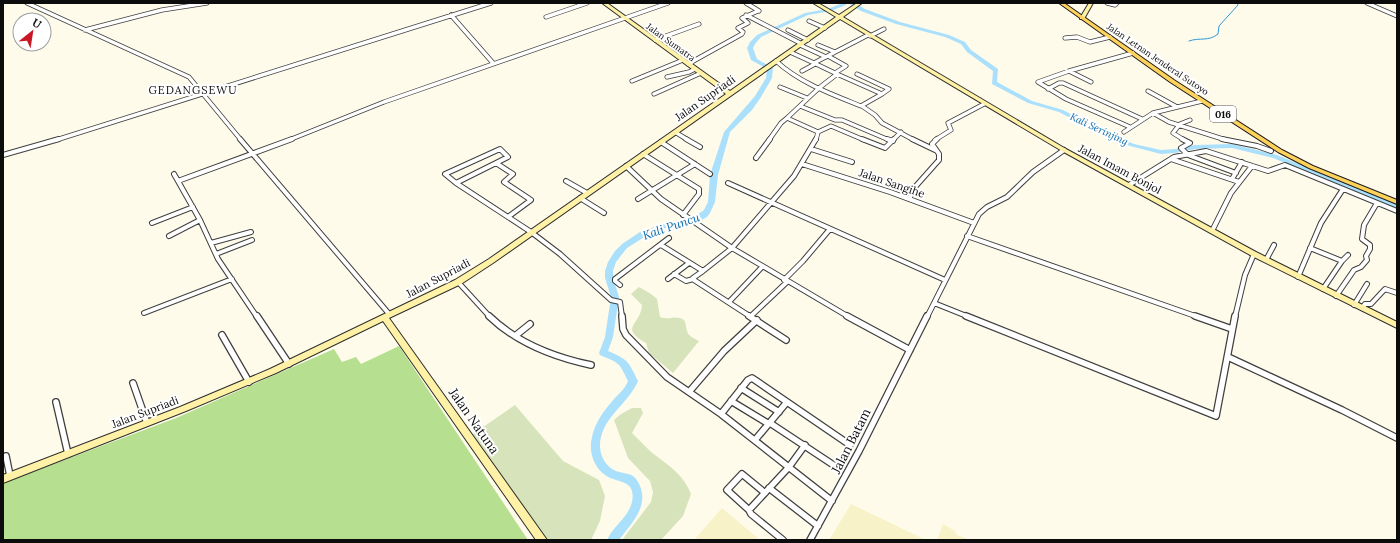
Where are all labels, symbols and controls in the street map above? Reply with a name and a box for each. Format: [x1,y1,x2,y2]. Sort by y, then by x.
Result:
north arrow [12,12,52,52]
text: U [30,15,45,32]
street label: Jalan Sumatra [644,20,698,64]
street label: Jalan Letnan Jenderal Sutoyo [1104,20,1211,97]
street label: Jalan Supriadi [671,72,738,124]
district label: GEDANGSEWU [148,83,238,97]
road number: 016 [1210,106,1236,122]
water label: Kali Serinjing [1068,110,1130,148]
street label: Jalan Imam Bonjol [1075,141,1164,197]
street label: Jalan Sangihe [856,165,927,201]
water label: Kali Puncu [640,209,702,243]
street label: Jalan Supriadi [403,255,472,301]
street label: Jalan Natuna [444,384,503,458]
street label: Jalan Supriadi [109,393,180,432]
street label: Jalan Batam [827,405,875,477]

